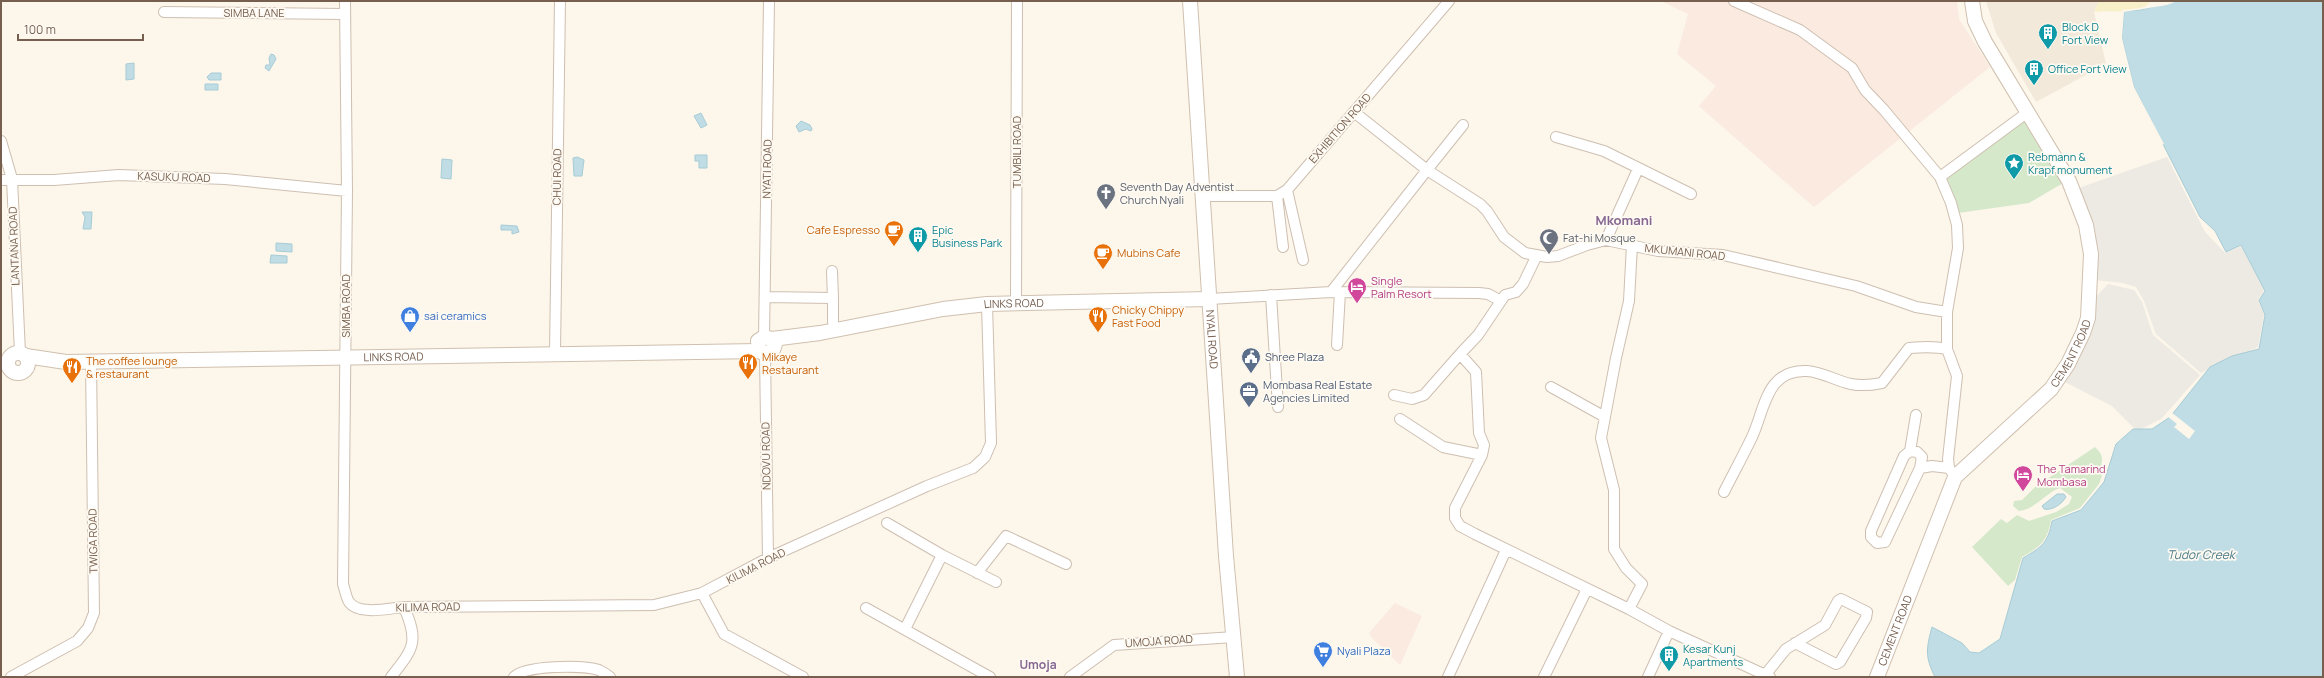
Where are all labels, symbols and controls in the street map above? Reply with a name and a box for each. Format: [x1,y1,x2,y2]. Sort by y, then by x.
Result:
street label: SIMBA LANE [224,5,284,20]
scale bar [18,16,143,42]
place label: Block D Fort View [2062,19,2109,47]
text: 100 m [24,21,56,38]
building icon: Block D Fort View [2037,22,2059,50]
building icon: Office Fort View [2023,58,2045,86]
place label: Office Fort View [2048,61,2127,76]
street label: EXHIBITION ROAD [1305,89,1374,166]
street label: TUMBILI ROAD [1009,116,1024,188]
street label: NYATI ROAD [758,139,775,199]
street label: CHUI ROAD [549,148,564,206]
place label: Rebmann & Krapf monument [2028,149,2112,177]
place icon: Rebmann & Krapf monument [2003,152,2025,180]
street label: KASUKU ROAD [137,168,211,185]
place label: Seventh Day Adventist Church Nyali [1120,179,1234,207]
church icon: Seventh Day Adventist Church Nyali [1095,182,1117,210]
street label: LANTANA ROAD [5,206,22,286]
district label: Mkomani [1596,211,1652,229]
cafe icon: Cafe Espresso [883,219,905,247]
place label: Cafe Espresso [807,222,880,237]
place label: Epic Business Park [932,222,1003,250]
building icon: Epic Business Park [907,225,929,253]
mosque icon: Fat-hi Mosque [1538,227,1560,255]
place label: Fat-hi Mosque [1563,230,1636,245]
street label: MKUMANI ROAD [1644,240,1726,263]
cafe icon: Mubins Cafe [1092,242,1114,270]
place label: Mubins Cafe [1117,245,1181,260]
place label: Single Palm Resort [1371,273,1432,301]
street label: SIMBA ROAD [338,274,353,338]
hotel icon: Single Palm Resort [1346,276,1368,304]
street label: LINKS ROAD [983,295,1044,311]
place label: Chicky Chippy Fast Food [1112,302,1184,330]
shop icon: sai ceramics [399,305,421,333]
restaurant icon: Chicky Chippy Fast Food [1087,305,1109,333]
place label: sai ceramics [424,308,487,323]
street label: NYALI ROAD [1203,309,1222,369]
street label: CEMENT ROAD [2046,317,2094,390]
public building icon: Shree Plaza [1240,346,1262,374]
street label: LINKS ROAD [363,348,424,364]
place label: Mikaye Restaurant [762,349,819,377]
place label: Shree Plaza [1265,349,1324,364]
restaurant icon: Mikaye Restaurant [737,352,759,380]
place label: The coffee lounge & restaurant [86,353,178,381]
restaurant icon: The coffee lounge & restaurant [61,356,83,384]
place label: Mombasa Real Estate Agencies Limited [1263,377,1373,405]
office icon: Mombasa Real Estate Agencies Limited [1238,380,1260,408]
street label: NDOVU ROAD [757,422,774,490]
place label: The Tamarind Mombasa [2037,461,2106,489]
hotel icon: The Tamarind Mombasa [2012,464,2034,492]
street label: TWIGA ROAD [84,508,101,574]
street label: KILIMA ROAD [724,544,788,587]
water label: Tudor Creek [2167,546,2237,563]
street label: CEMENT ROAD [1874,593,1915,668]
street label: KILIMA ROAD [395,598,460,615]
street label: UMOJA ROAD [1125,631,1193,650]
supermarket icon: Nyali Plaza [1312,640,1334,668]
place label: Kesar Kunj Apartments [1683,641,1743,669]
place label: Nyali Plaza [1337,643,1391,658]
building icon: Kesar Kunj Apartments [1658,644,1680,672]
district label: Umoja [1019,656,1057,673]

